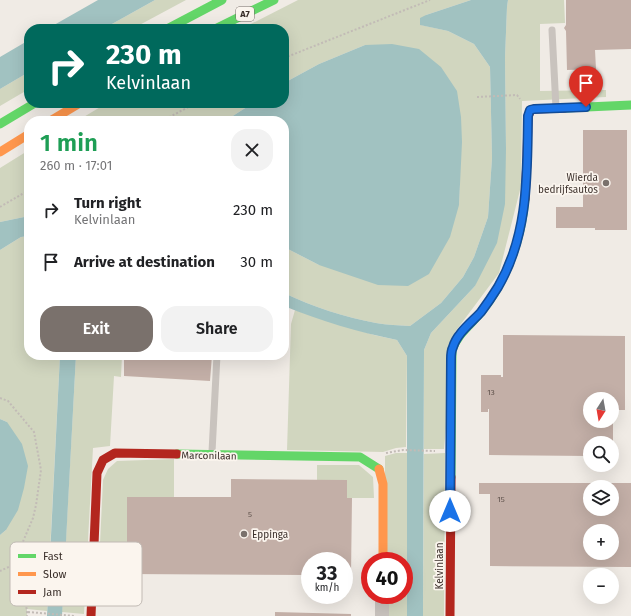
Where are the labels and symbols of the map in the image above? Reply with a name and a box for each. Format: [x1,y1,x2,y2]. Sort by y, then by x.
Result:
road number: A7 [236,7,254,21]
pin [569,66,603,107]
place label: Wierda bedrijfsautos [538,172,598,196]
marker: Wierda bedrijfsautos [601,178,611,188]
house number: 13 [487,388,495,397]
north arrow [583,392,619,428]
street label: Marconilaan [181,450,237,462]
position arrow [429,490,471,532]
house number: 15 [497,495,505,504]
house number: 5 [248,510,252,519]
marker: Eppinga [239,529,249,539]
place label: Eppinga [252,529,288,541]
legend [10,542,142,606]
street label: Kelvinlaan [434,542,446,590]
text: Fast [43,550,63,563]
speed limit sign: 40 [361,552,413,604]
text: Slow [43,568,67,581]
text: Jam [43,586,62,599]

